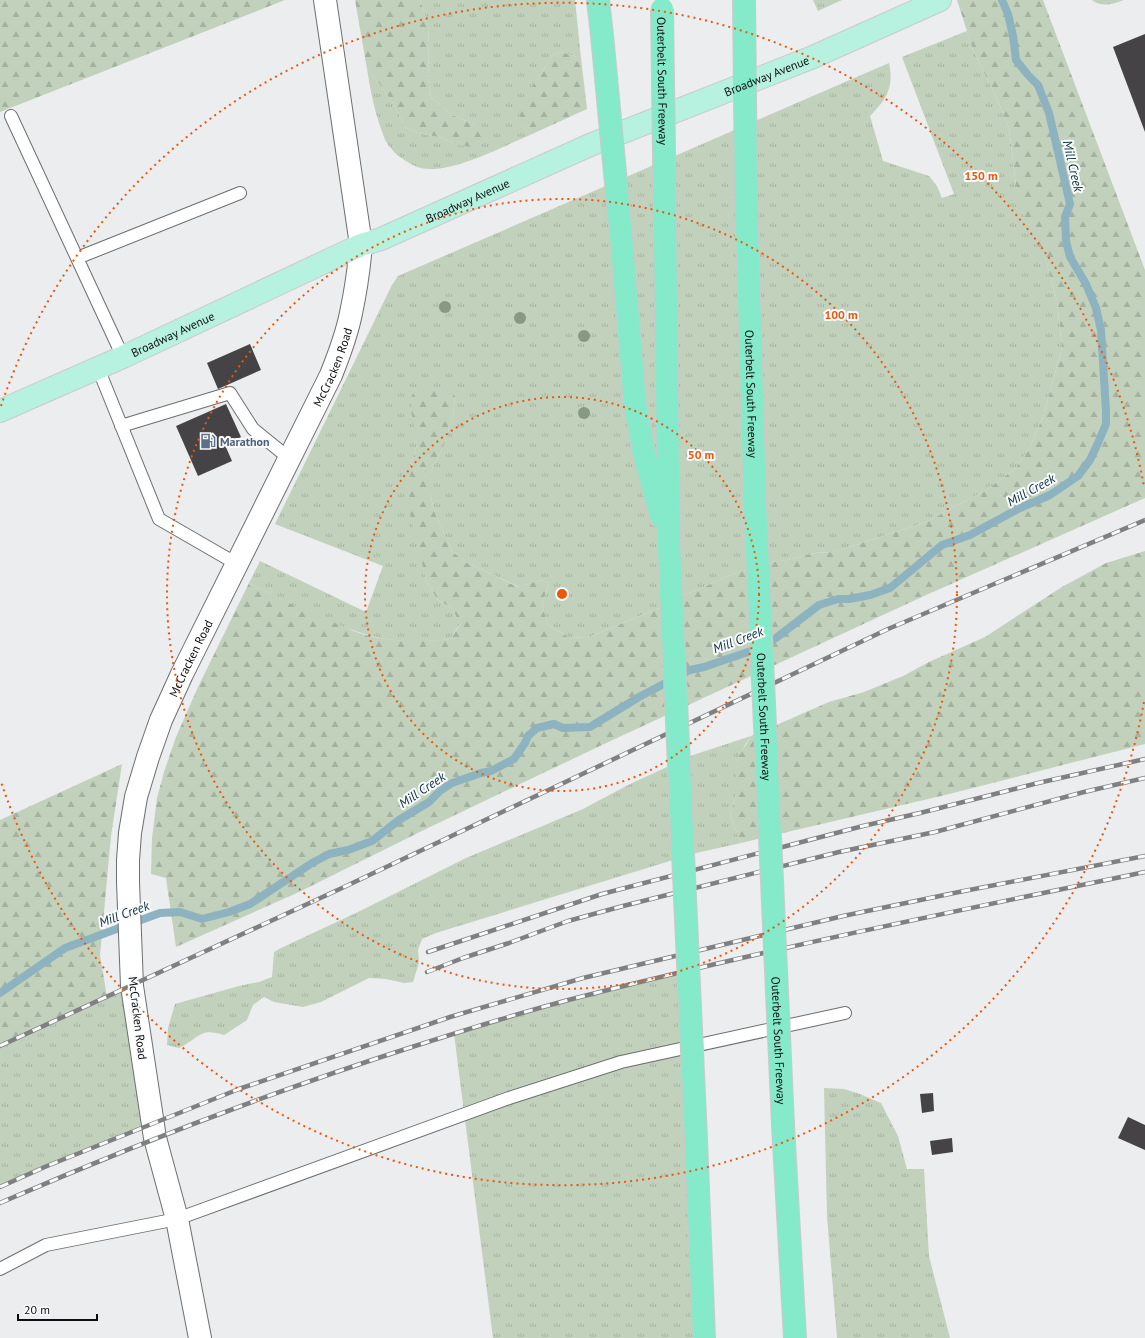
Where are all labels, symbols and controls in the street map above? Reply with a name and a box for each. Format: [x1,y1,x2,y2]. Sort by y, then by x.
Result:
street label: Outerbelt South Freeway [655,17,671,146]
street label: Broadway Avenue [722,52,811,99]
water label: Mill Creek [1059,139,1087,195]
text: 150 m [964,168,998,183]
street label: Broadway Avenue [423,175,512,225]
text: 100 m [824,307,858,322]
street label: Broadway Avenue [128,308,217,360]
street label: McCracken Road [309,326,355,409]
street label: Outerbelt South Freeway [742,330,761,459]
fuel station icon: Marathon [199,432,217,450]
place label: Marathon [220,434,269,449]
text: 50 m [688,447,714,462]
water label: Mill Creek [1004,469,1059,510]
centre of rings [555,587,569,601]
street label: McCracken Road [165,617,215,699]
water label: Mill Creek [710,622,767,657]
street label: Outerbelt South Freeway [754,653,775,781]
water label: Mill Creek [395,768,449,812]
water label: Mill Creek [96,897,153,931]
street label: McCracken Road [125,975,151,1061]
street label: Outerbelt South Freeway [769,976,790,1105]
scale bar [18,1296,97,1322]
text: 20 m [24,1302,50,1317]

